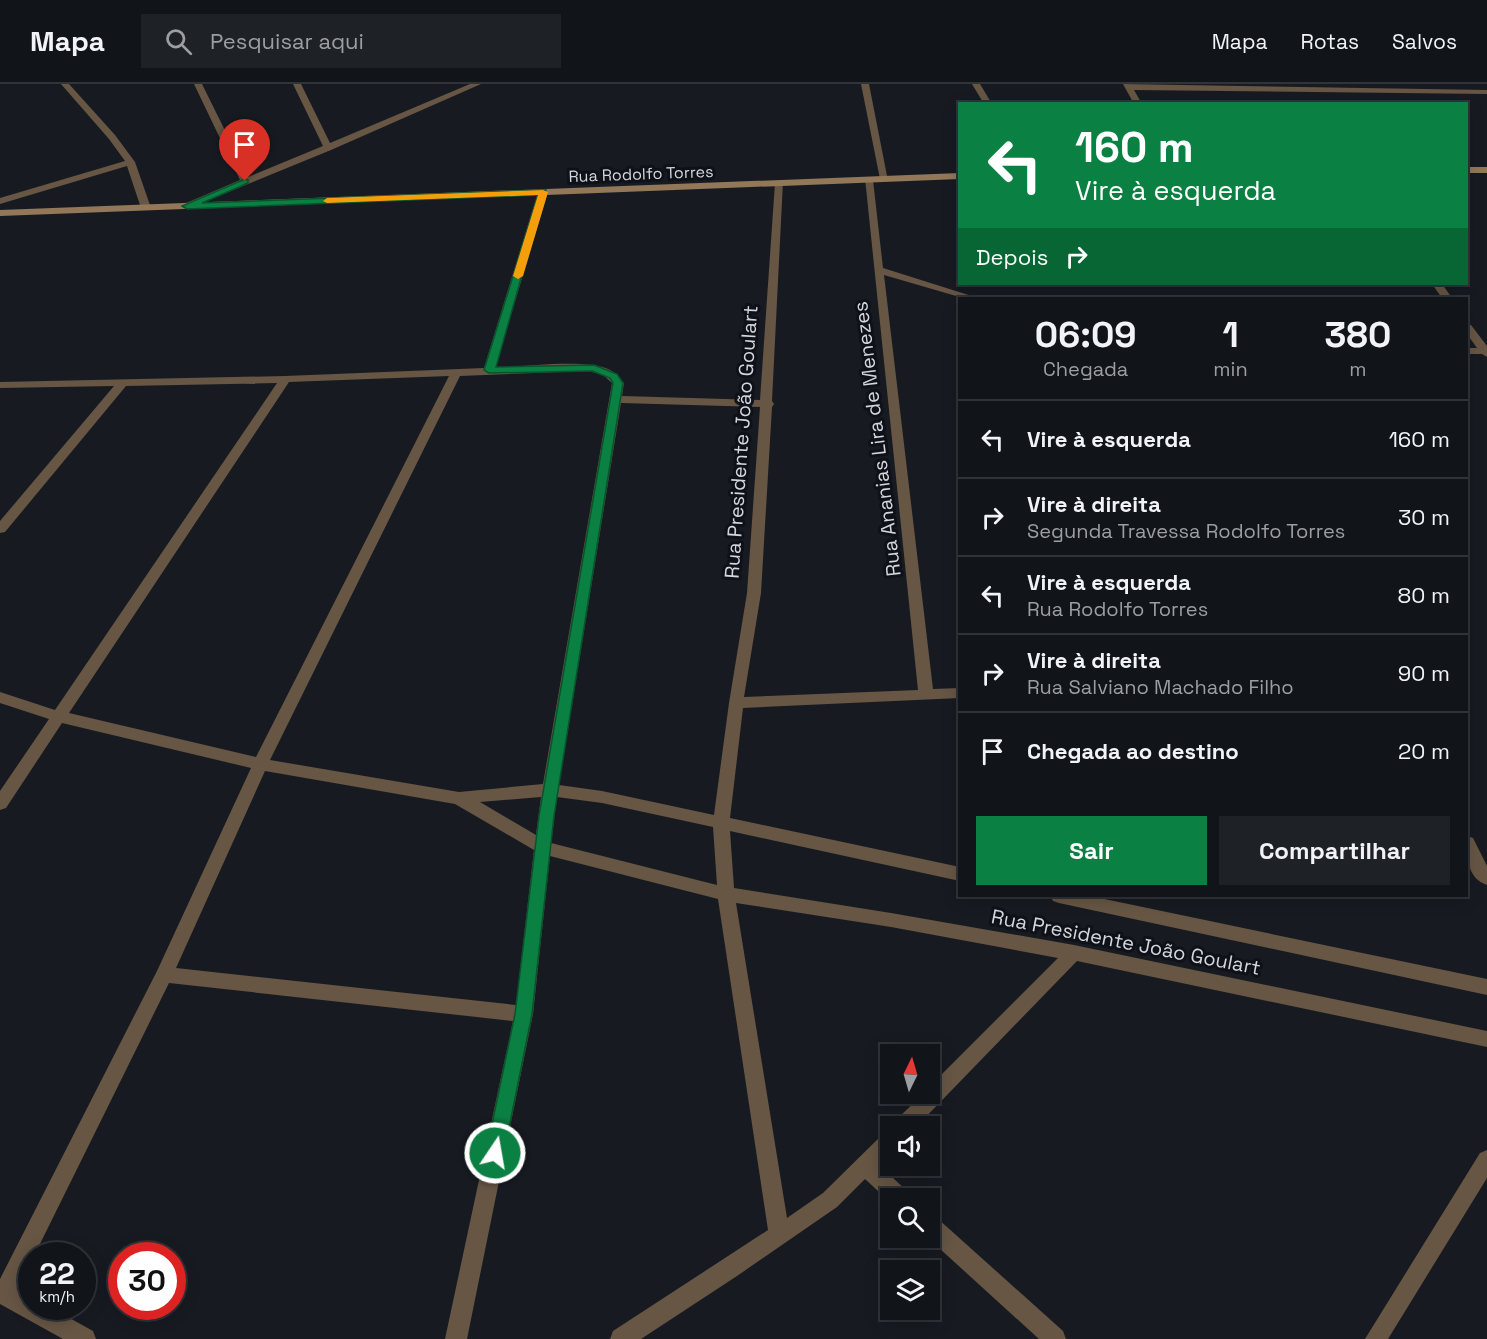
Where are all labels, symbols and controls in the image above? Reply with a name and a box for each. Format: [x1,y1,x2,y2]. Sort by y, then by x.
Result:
search box [141,14,561,68]
text: Mapa [30,23,105,59]
icon: search [162,25,195,58]
text: Pesquisar aqui [210,27,364,55]
text: Mapa [1212,28,1267,55]
text: Rotas [1300,28,1359,55]
text: Salvos [1392,28,1457,55]
pin [219,119,270,181]
text: 160 m [1075,121,1194,174]
icon: left [976,126,1054,204]
icon: arrive [228,128,261,161]
street label: Rua Rodolfo Torres [568,161,714,187]
text: Vire à esquerda [1075,173,1276,208]
icon: right [1060,240,1093,273]
text: Depois [976,243,1048,271]
street label: Rua Ananias Lira de Menezes [847,300,907,578]
street label: Rua Presidente João Goulart [718,304,764,580]
text: 06:09 [1035,312,1137,358]
text: 1 [1222,312,1239,358]
text: 380 [1324,312,1391,358]
text: Chegada [1043,356,1128,382]
text: min [1213,356,1248,382]
text: m [1349,356,1366,382]
icon: left [976,423,1009,456]
text: Vire à esquerda [1027,425,1191,453]
text: 160 m [1389,425,1450,453]
text: Vire à direita [1027,490,1161,518]
icon: right [976,501,1009,534]
text: 30 m [1398,503,1450,531]
text: Segunda Travessa Rodolfo Torres [1027,518,1345,544]
text: Vire à esquerda [1027,568,1191,596]
icon: left [976,579,1009,612]
text: 80 m [1398,581,1450,609]
text: Rua Rodolfo Torres [1027,596,1208,622]
text: Vire à direita [1027,646,1161,674]
icon: right [976,657,1009,690]
text: 90 m [1398,659,1450,687]
text: Rua Salviano Machado Filho [1027,674,1294,700]
icon: arrive [976,735,1009,768]
text: Chegada ao destino [1027,737,1239,765]
text: 20 m [1398,737,1450,765]
button: Sair [976,816,1207,885]
button: Compartilhar [1219,816,1450,885]
street label: Rua Presidente João Goulart [989,903,1263,981]
north arrow [880,1044,940,1104]
map controls [880,1044,940,1320]
button: sound [880,1116,940,1176]
position arrow [463,1121,527,1185]
button: search [880,1188,940,1248]
speed limit sign: 30 [108,1242,186,1320]
text: 22 [39,1254,75,1293]
button: layers [880,1260,940,1320]
text: km/h [39,1287,75,1306]

